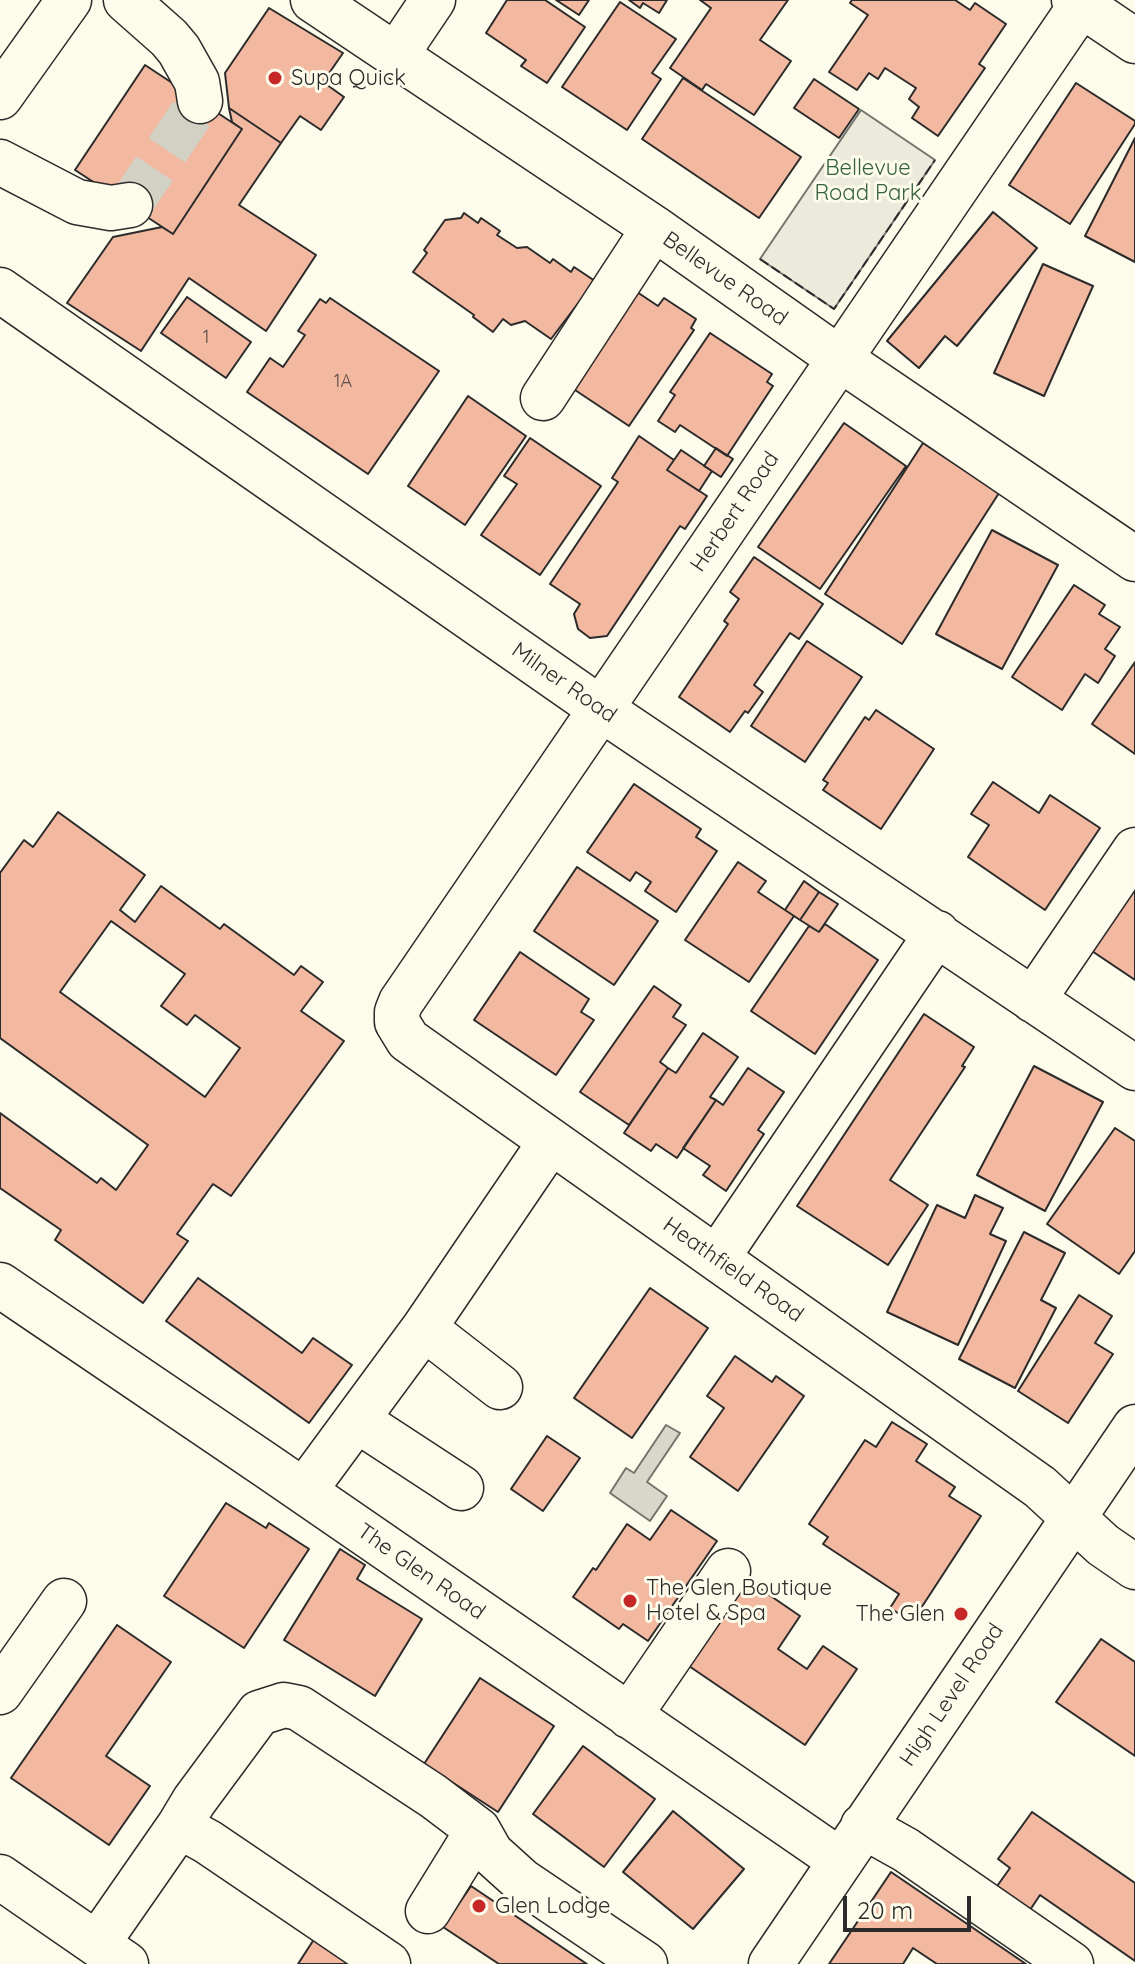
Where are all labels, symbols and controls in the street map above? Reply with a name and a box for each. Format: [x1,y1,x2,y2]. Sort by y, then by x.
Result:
place label: Supa Quick [291,65,406,91]
marker: Supa Quick [266,69,284,87]
park label: Bellevue Road Park [814,155,922,206]
street label: Bellevue Road [658,226,792,332]
house number: 1 [203,327,209,349]
house number: 1A [334,371,352,393]
street label: Herbert Road [685,447,785,577]
street label: Milner Road [506,637,622,729]
street label: Heathfield Road [658,1212,808,1328]
street label: The Glen Road [352,1518,490,1626]
place label: The Glen Boutique Hotel & Spa [646,1575,832,1626]
marker: The Glen Boutique Hotel & Spa [621,1592,639,1610]
place label: The Glen [856,1601,945,1627]
marker: The Glen [952,1605,970,1623]
street label: High Level Road [895,1619,1009,1771]
scale bar [847,1880,975,1930]
place label: Glen Lodge [495,1893,610,1919]
text: 20 m [857,1895,913,1925]
marker: Glen Lodge [470,1897,488,1915]

